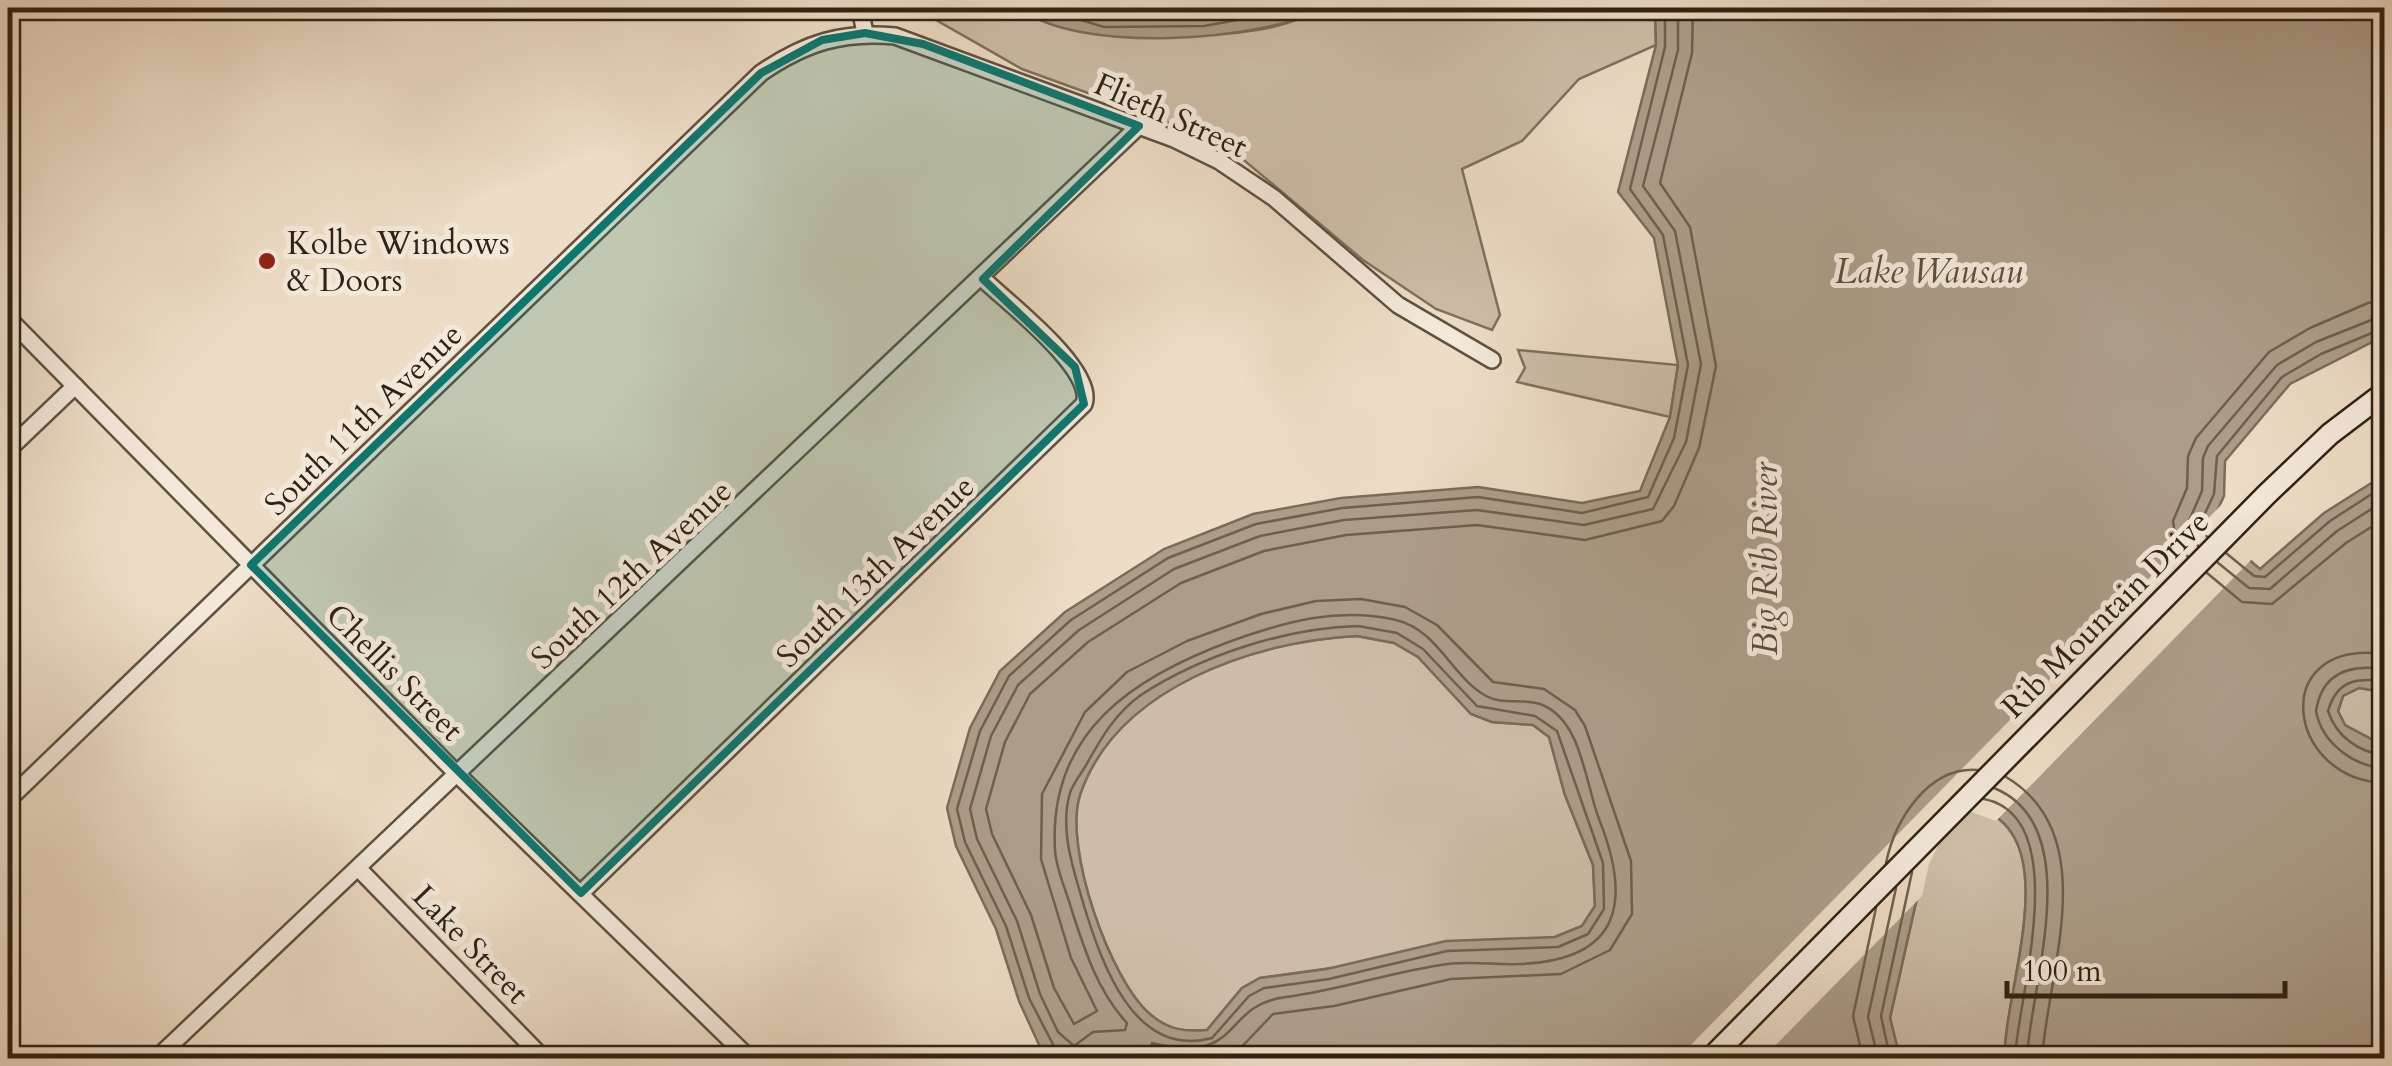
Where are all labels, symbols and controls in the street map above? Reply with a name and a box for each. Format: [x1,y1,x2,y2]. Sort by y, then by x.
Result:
street label: Flieth Street [1087,63,1254,169]
place label: Kolbe Windows & Doors [287,222,510,303]
water label: Lake Wausau [1835,248,2023,296]
marker: Kolbe Windows & Doors [256,250,278,272]
street label: South 11th Avenue [255,314,472,526]
water label: Big Rib River [1742,461,1790,656]
street label: South 13th Avenue [767,466,984,678]
street label: South 12th Avenue [522,470,742,679]
street label: Rib Mountain Drive [1992,501,2219,728]
street label: Chellis Street [316,594,473,751]
street label: Lake Street [402,875,538,1014]
scale bar [2007,936,2284,998]
text: 100 m [2022,951,2102,992]

